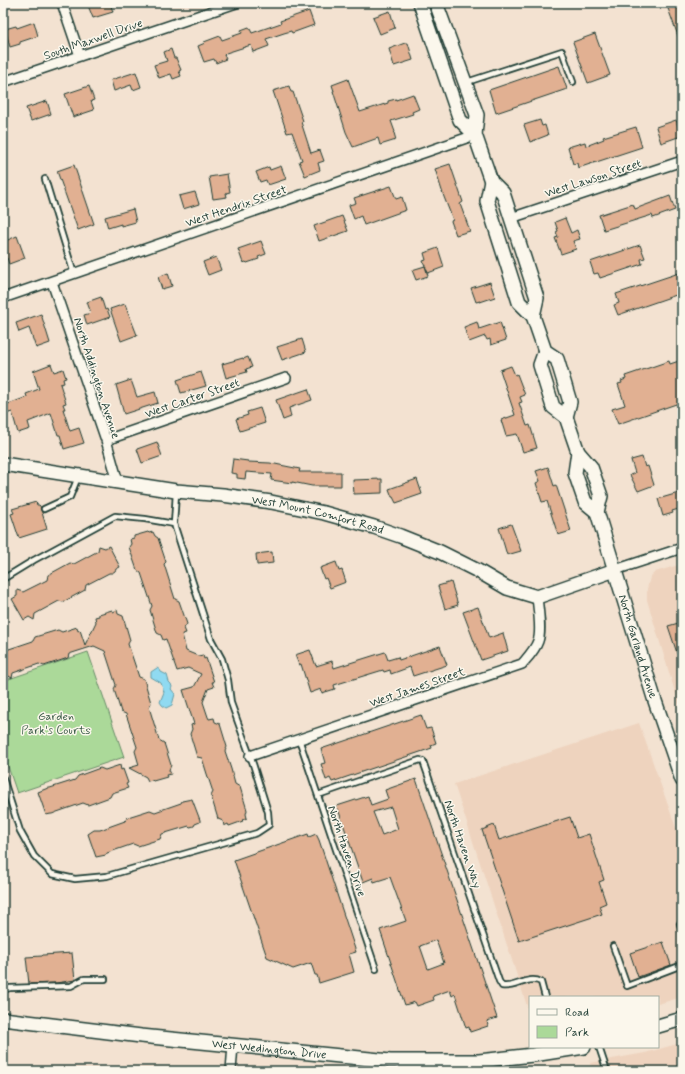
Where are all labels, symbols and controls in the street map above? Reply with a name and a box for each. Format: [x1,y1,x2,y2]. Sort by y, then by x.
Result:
street label: South Maxwell Drive [42,16,145,64]
street label: West Lawson Street [543,156,644,202]
street label: West Hendrix Street [184,182,289,232]
street label: North Addington Avenue [69,316,123,441]
street label: West Carter Street [143,375,242,423]
street label: West Mount Comfort Road [251,492,385,539]
street label: North Garland Avenue [614,593,661,701]
street label: West James Street [367,664,467,712]
park label: Garden Park's Courts [21,709,91,739]
street label: North Haven Way [439,798,485,891]
street label: North Haven Drive [323,804,369,899]
legend [529,996,659,1048]
text: Road [565,1005,589,1021]
text: Park [565,1025,589,1041]
street label: West Wedington Drive [211,1036,327,1064]

